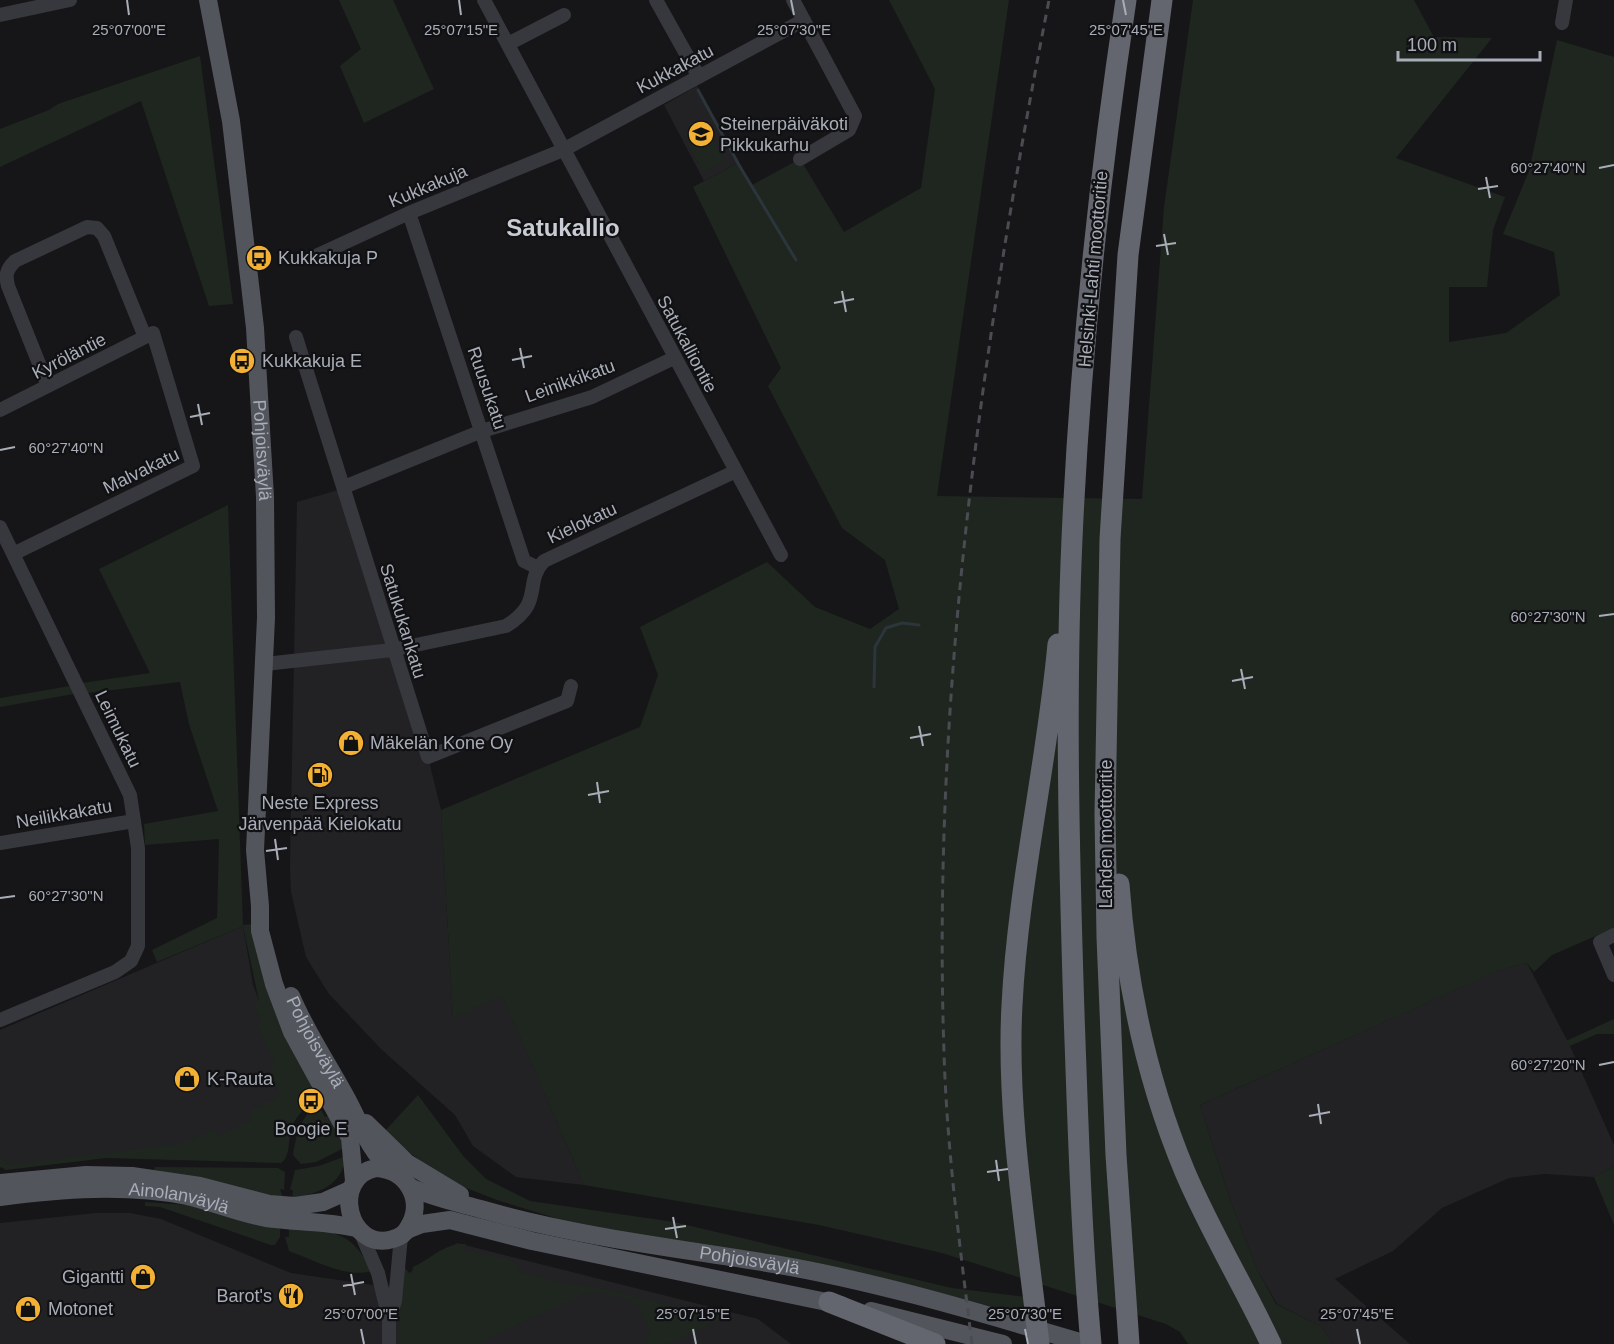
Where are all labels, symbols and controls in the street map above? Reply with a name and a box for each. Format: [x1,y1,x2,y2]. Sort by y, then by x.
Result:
text: 25°07'00"E [92,21,166,38]
text: 25°07'15"E [424,21,498,38]
text: 25°07'30"E [757,21,831,38]
text: 25°07'45"E [1089,21,1163,38]
scale bar [1398,24,1540,62]
text: 100 m [1407,35,1457,55]
street label: Kukkakatu [633,40,717,98]
place label: Steinerpäiväkoti Pikkukarhu [720,114,848,155]
school or university icon: Steinerpäiväkoti Pikkukarhu [686,119,716,149]
text: 60°27'40"N [1510,159,1586,176]
street label: Kukkakuja [386,160,471,211]
street label: Helsinki-Lahti moottoritie [1074,170,1112,368]
district label: Satukallio [506,214,620,241]
bus stop icon: Kukkakuja P [244,243,274,273]
place label: Kukkakuja P [278,248,378,268]
street label: Satukalliontie [653,292,721,396]
street label: Kyröläntie [29,329,109,383]
street label: Ruusukatu [464,344,510,432]
bus stop icon: Kukkakuja E [227,346,257,376]
place label: Kukkakuja E [262,351,362,371]
street label: Leinikkikatu [522,356,618,406]
street label: Pohjoisväylä [249,399,275,502]
text: 60°27'40"N [28,439,104,456]
street label: Malvakatu [100,444,182,498]
street label: Kielokatu [544,498,620,548]
street label: Satukukankatu [376,561,430,681]
text: 60°27'30"N [1510,608,1586,625]
street label: Leimukatu [91,687,145,771]
shop icon: Mäkelän Kone Oy [336,728,366,758]
place label: Mäkelän Kone Oy [370,733,513,753]
street label: Lahden moottoritie [1096,759,1116,909]
fuel station icon: Neste Express Järvenpää Kielokatu [305,760,335,790]
place label: Neste Express Järvenpää Kielokatu [238,793,402,834]
street label: Neilikkakatu [14,796,114,832]
text: 60°27'30"N [28,887,104,904]
street label: Pohjoisväylä [282,993,349,1092]
text: 60°27'20"N [1510,1056,1586,1073]
shop icon: K-Rauta [172,1064,202,1094]
place label: K-Rauta [207,1069,274,1089]
bus stop icon: Boogie E [296,1086,326,1116]
place label: Boogie E [274,1119,348,1139]
street label: Ainolanväylä [128,1179,232,1218]
street label: Pohjoisväylä [698,1242,802,1279]
shop icon: Gigantti [128,1262,158,1292]
place label: Gigantti [62,1267,124,1287]
restaurant icon: Barot's [276,1281,306,1311]
place label: Barot's [217,1286,272,1306]
shop icon: Motonet [13,1294,43,1324]
place label: Motonet [48,1299,113,1319]
text: 25°07'00"E [324,1305,398,1322]
text: 25°07'15"E [656,1305,730,1322]
text: 25°07'30"E [988,1305,1062,1322]
text: 25°07'45"E [1320,1305,1394,1322]

